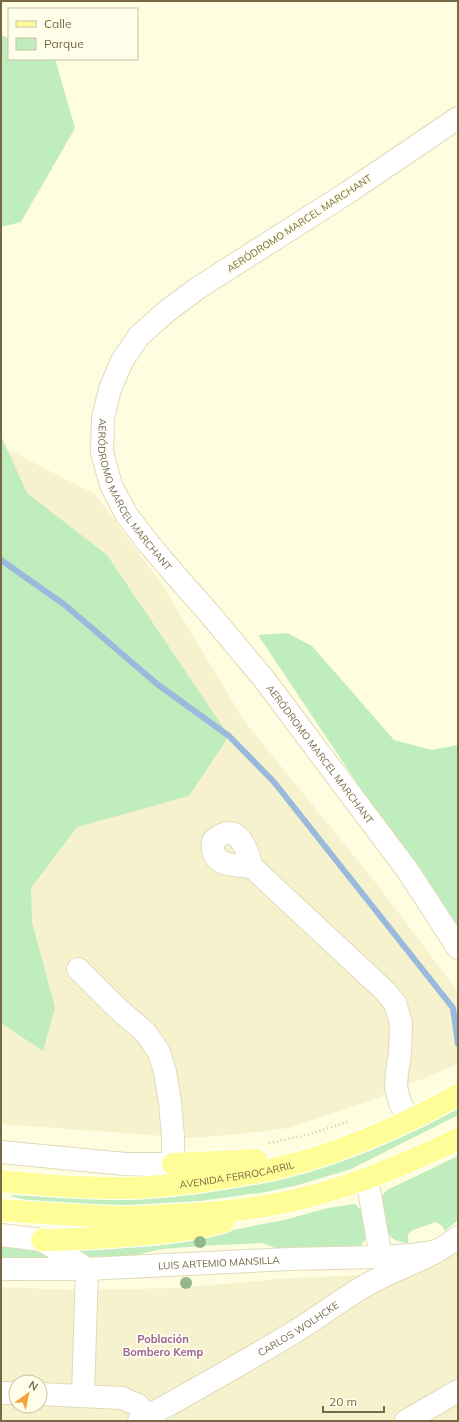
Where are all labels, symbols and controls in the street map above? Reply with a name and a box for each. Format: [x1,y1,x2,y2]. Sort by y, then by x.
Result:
legend [8,8,138,60]
text: Calle [44,16,71,31]
text: Parque [44,36,84,51]
street label: AERÓDROMO MARCEL MARCHANT [224,172,374,275]
street label: AERÓDROMO MARCEL MARCHANT [95,418,175,573]
street label: AERÓDROMO MARCEL MARCHANT [263,682,376,826]
street label: AVENIDA FERROCARRIL [179,1158,296,1191]
street label: LUIS ARTEMIO MANSILLA [158,1253,281,1272]
street label: CARLOS WOLHCKE [255,1298,341,1359]
district label: Población Bombero Kemp [123,1332,203,1359]
north arrow [8,1374,48,1414]
text: N [26,1377,41,1394]
scale bar [323,1388,384,1414]
text: 20 m [329,1394,357,1409]

